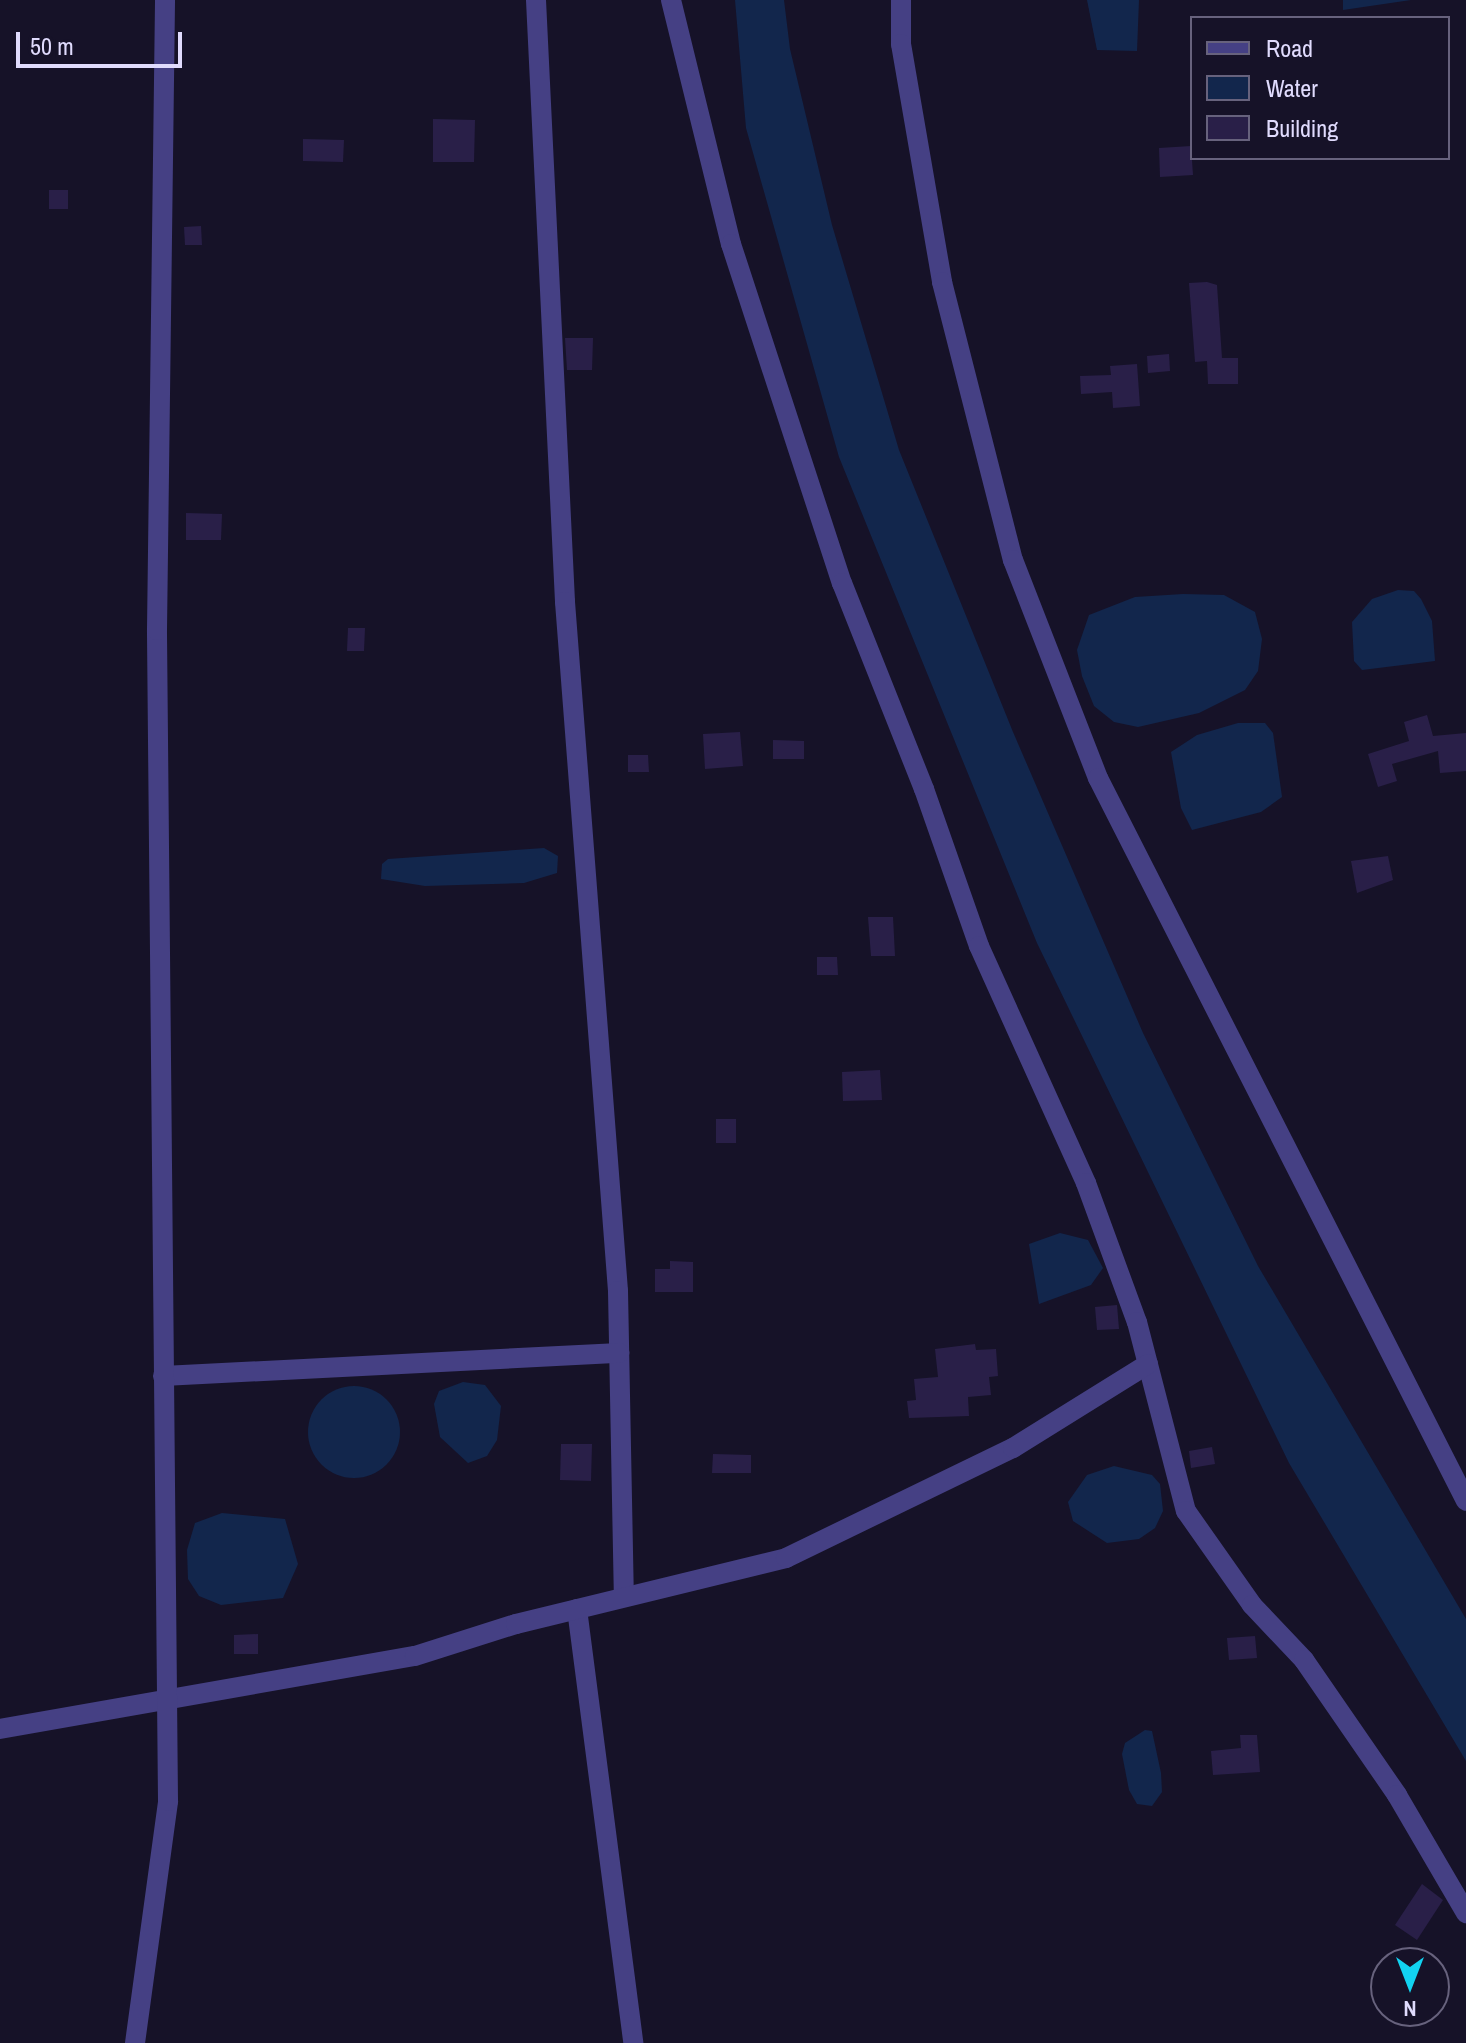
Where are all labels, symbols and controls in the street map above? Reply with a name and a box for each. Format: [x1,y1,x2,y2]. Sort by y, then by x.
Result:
scale bar [20,16,186,66]
legend [1190,16,1450,160]
text: 50 m [30,30,74,62]
text: Road [1266,32,1313,64]
text: Water [1266,72,1318,104]
text: Building [1266,112,1338,144]
north arrow [1370,1947,1450,2027]
text: N [1403,1994,1417,2024]

